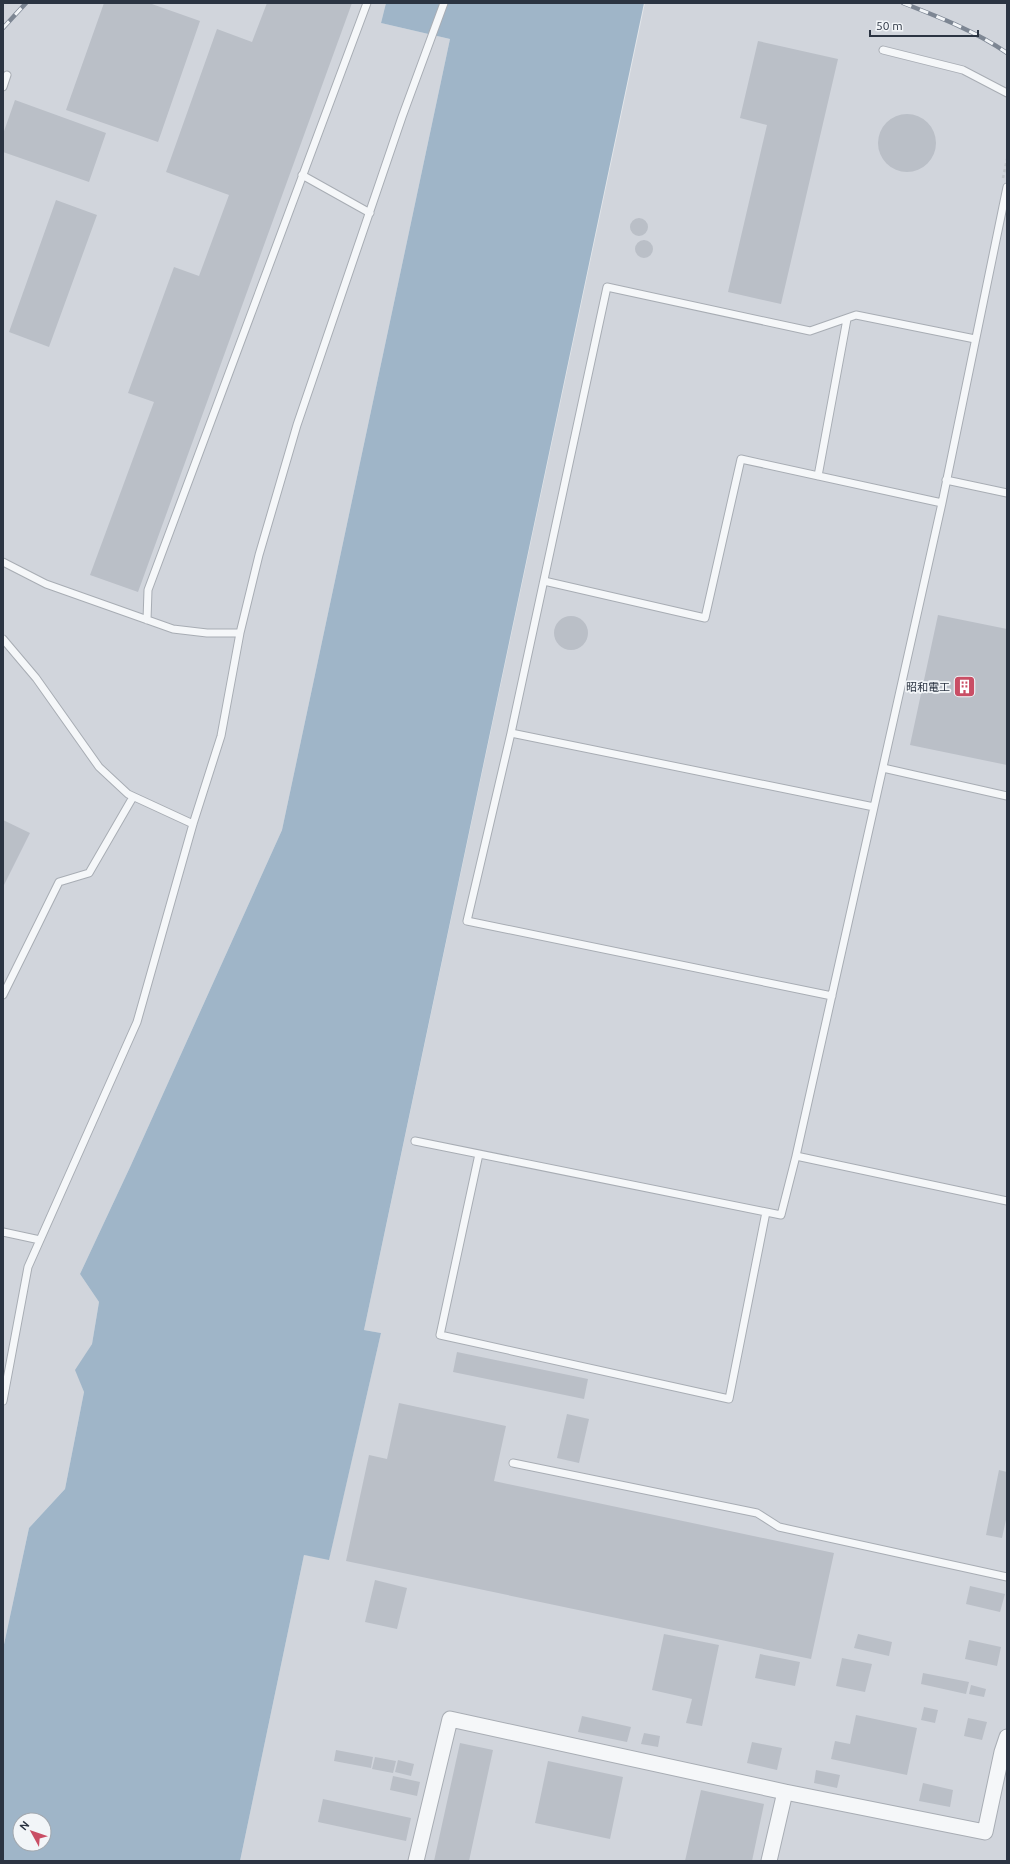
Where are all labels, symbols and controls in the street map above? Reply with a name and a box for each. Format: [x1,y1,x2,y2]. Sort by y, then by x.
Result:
scale bar [870,12,978,38]
text: 50 m [876,19,903,32]
building icon: 昭和電工 [952,674,978,700]
place label: 昭和電工 [906,681,950,693]
north arrow [12,1812,52,1852]
text: N [17,1819,32,1833]

